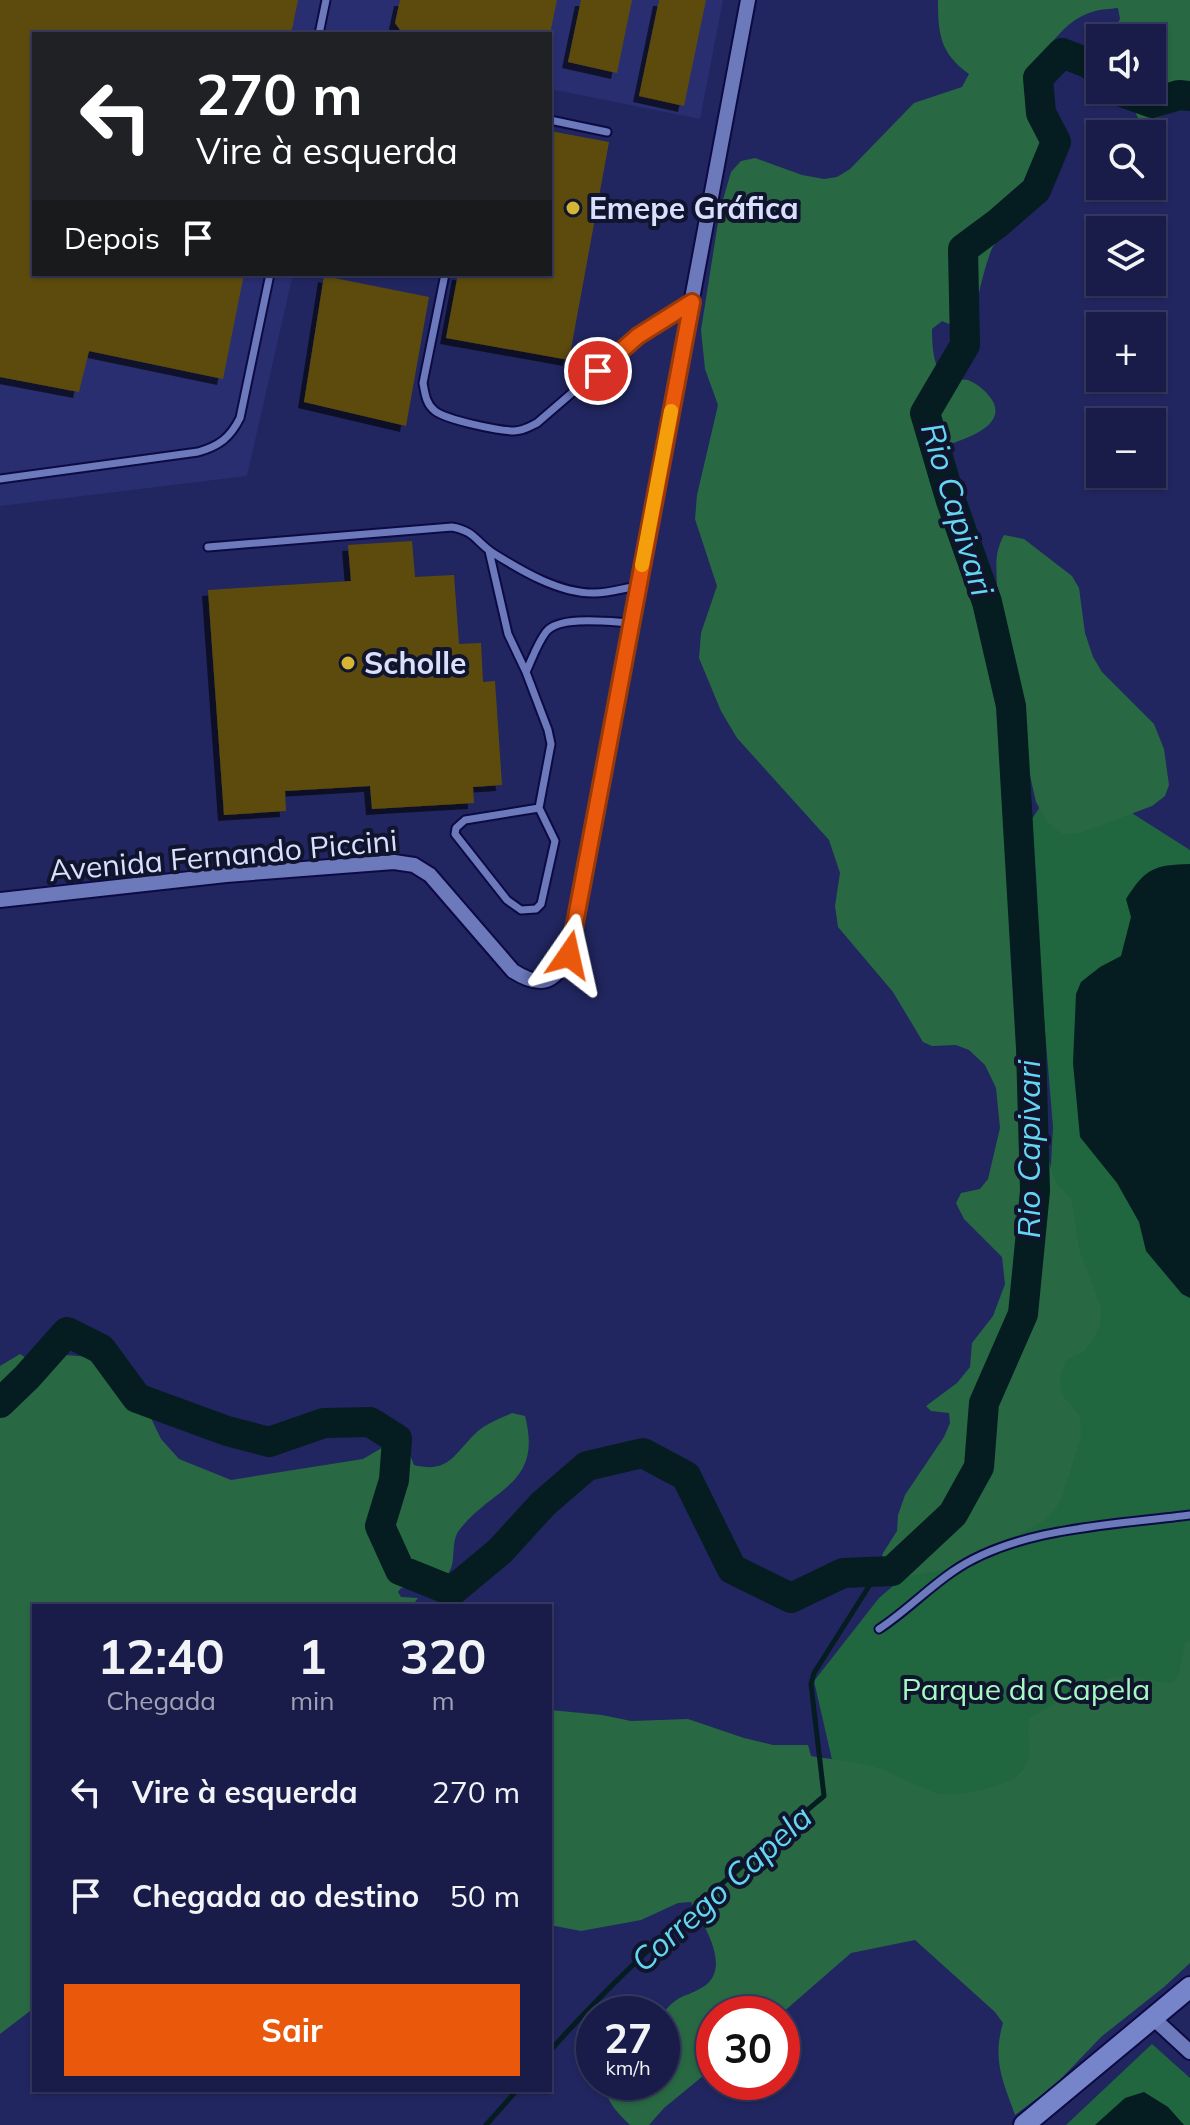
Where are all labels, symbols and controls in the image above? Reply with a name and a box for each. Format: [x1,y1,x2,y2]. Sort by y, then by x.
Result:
map controls [1086,24,1166,488]
button: sound [1086,24,1166,104]
text: 270 m [196,59,363,129]
icon: left [64,64,168,168]
button: search [1086,120,1166,200]
text: Vire à esquerda [196,128,458,173]
place label: Emepe Gráfica [589,189,799,227]
marker: Emepe Gráfica [564,199,582,217]
icon: arrive [176,216,220,260]
button: layers [1086,216,1166,296]
text: Depois [64,219,160,257]
button: + [1086,312,1166,392]
pin [564,337,632,405]
icon: arrive [576,349,620,393]
button: − [1086,408,1166,488]
water label: Rio Capivari [913,418,1003,601]
place label: Scholle [364,644,466,682]
marker: Scholle [339,654,357,672]
street label: Avenida Fernando Piccini [47,821,399,889]
position arrow [527,913,611,997]
water label: Rio Capivari [1008,1059,1048,1238]
text: 12:40 [98,1626,225,1686]
text: 1 [298,1626,327,1686]
text: 320 [400,1626,486,1686]
park label: Parque da Capela [902,1670,1150,1708]
text: Chegada [106,1684,216,1717]
text: min [290,1684,334,1717]
text: m [432,1684,455,1717]
icon: left [64,1770,108,1814]
text: Vire à esquerda [132,1773,358,1811]
text: 270 m [432,1773,520,1811]
water label: Corrego Capela [622,1796,820,1980]
icon: arrive [64,1874,108,1918]
text: Chegada ao destino [132,1877,419,1915]
text: 50 m [450,1877,520,1915]
button: Sair [64,1984,520,2076]
speed limit sign: 30 [696,1996,800,2100]
text: 27 [604,2013,652,2063]
text: km/h [605,2055,651,2080]

